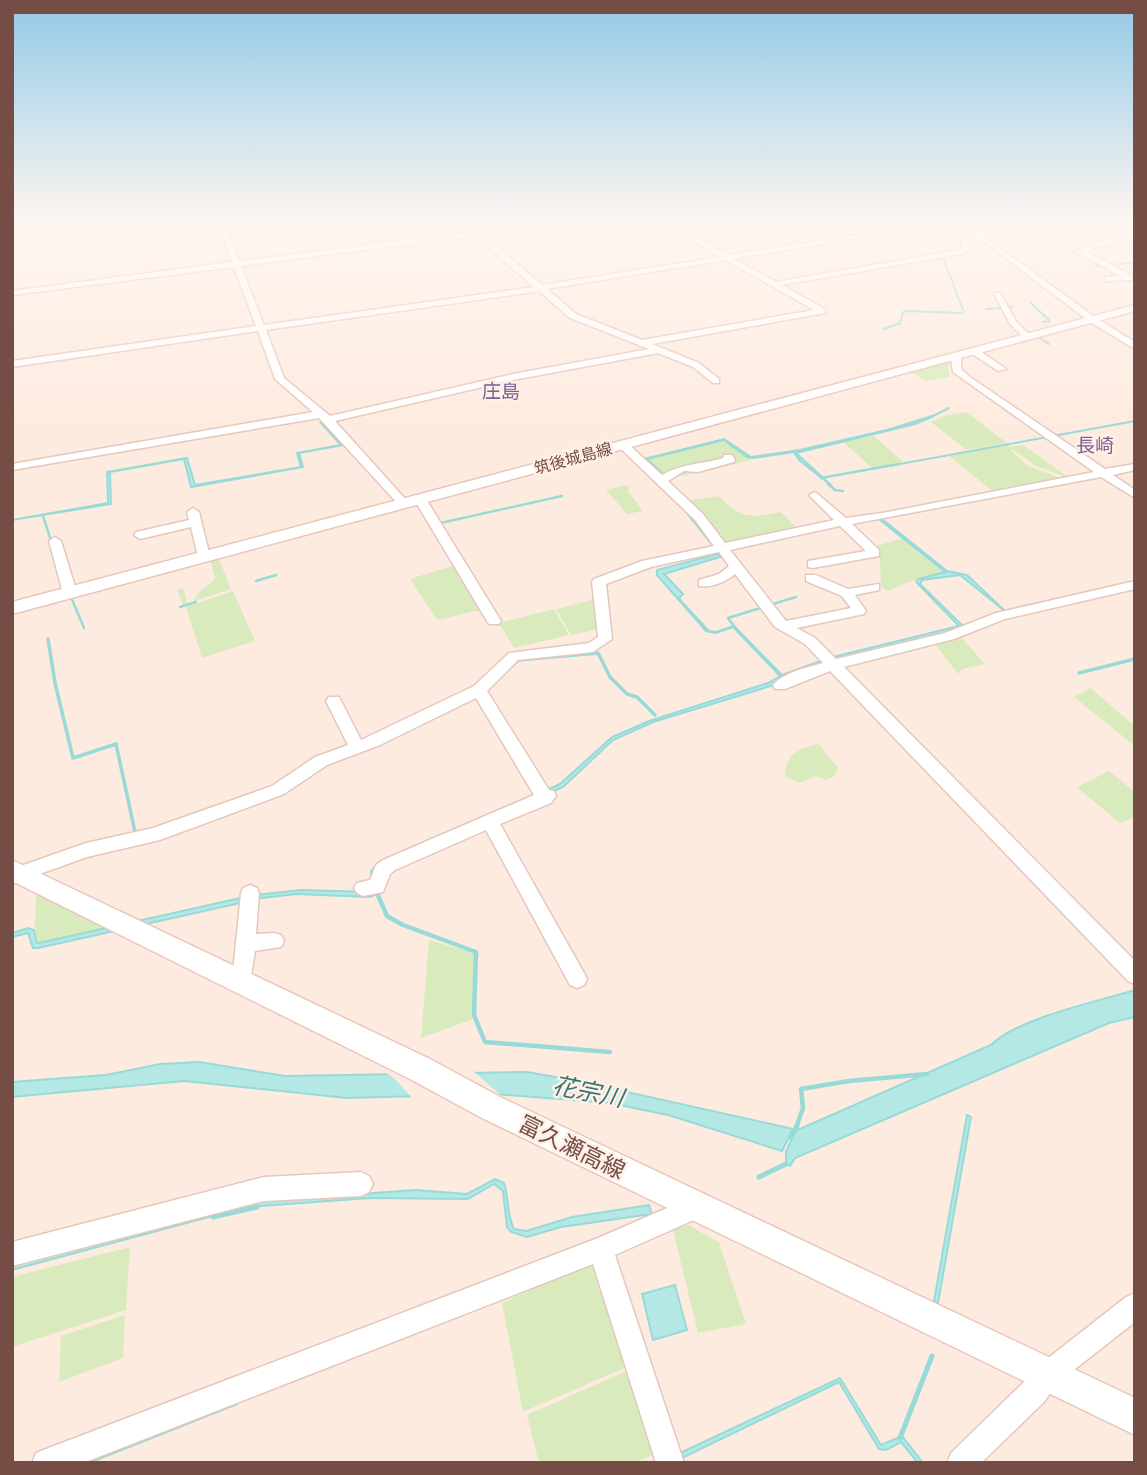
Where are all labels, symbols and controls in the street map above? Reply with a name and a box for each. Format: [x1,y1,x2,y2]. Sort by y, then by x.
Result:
district label: 庄島 [482,380,520,402]
district label: 長崎 [1076,434,1114,456]
street label: 筑後城島線 [532,439,614,478]
water label: 花宗川 [550,1071,629,1113]
street label: 富久瀬高線 [515,1110,629,1184]

